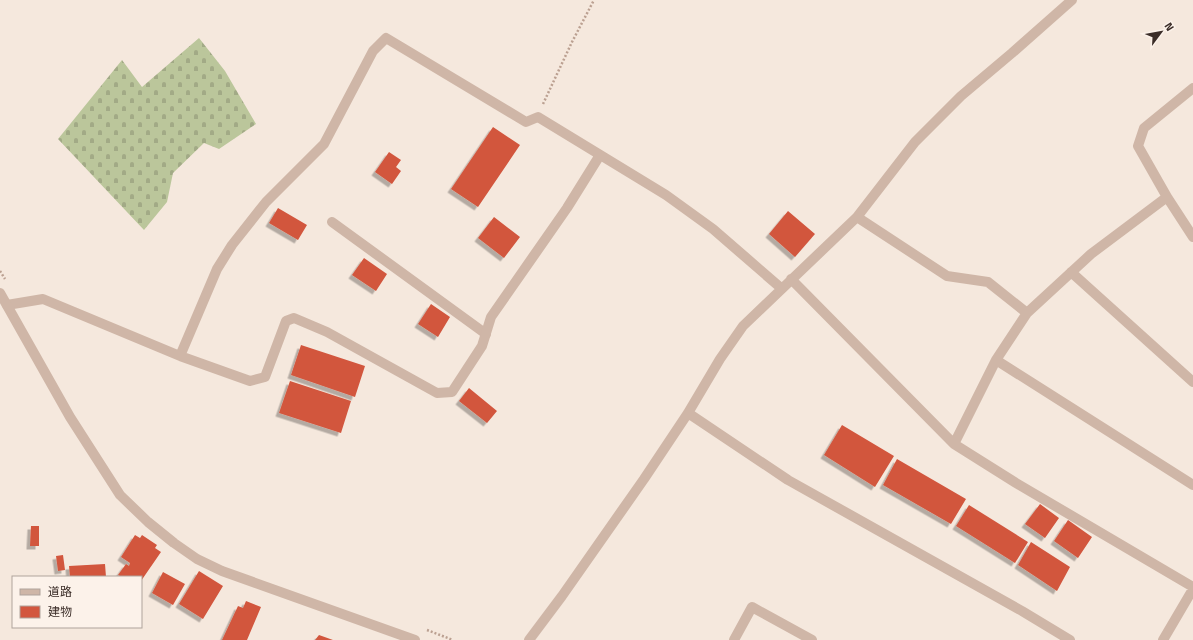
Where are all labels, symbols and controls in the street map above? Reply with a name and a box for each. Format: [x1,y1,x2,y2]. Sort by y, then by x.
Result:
north arrow [1141,12,1181,52]
text: N [1161,19,1178,34]
legend [12,576,142,628]
text: 道路 [48,582,72,601]
text: 建物 [48,602,72,621]

